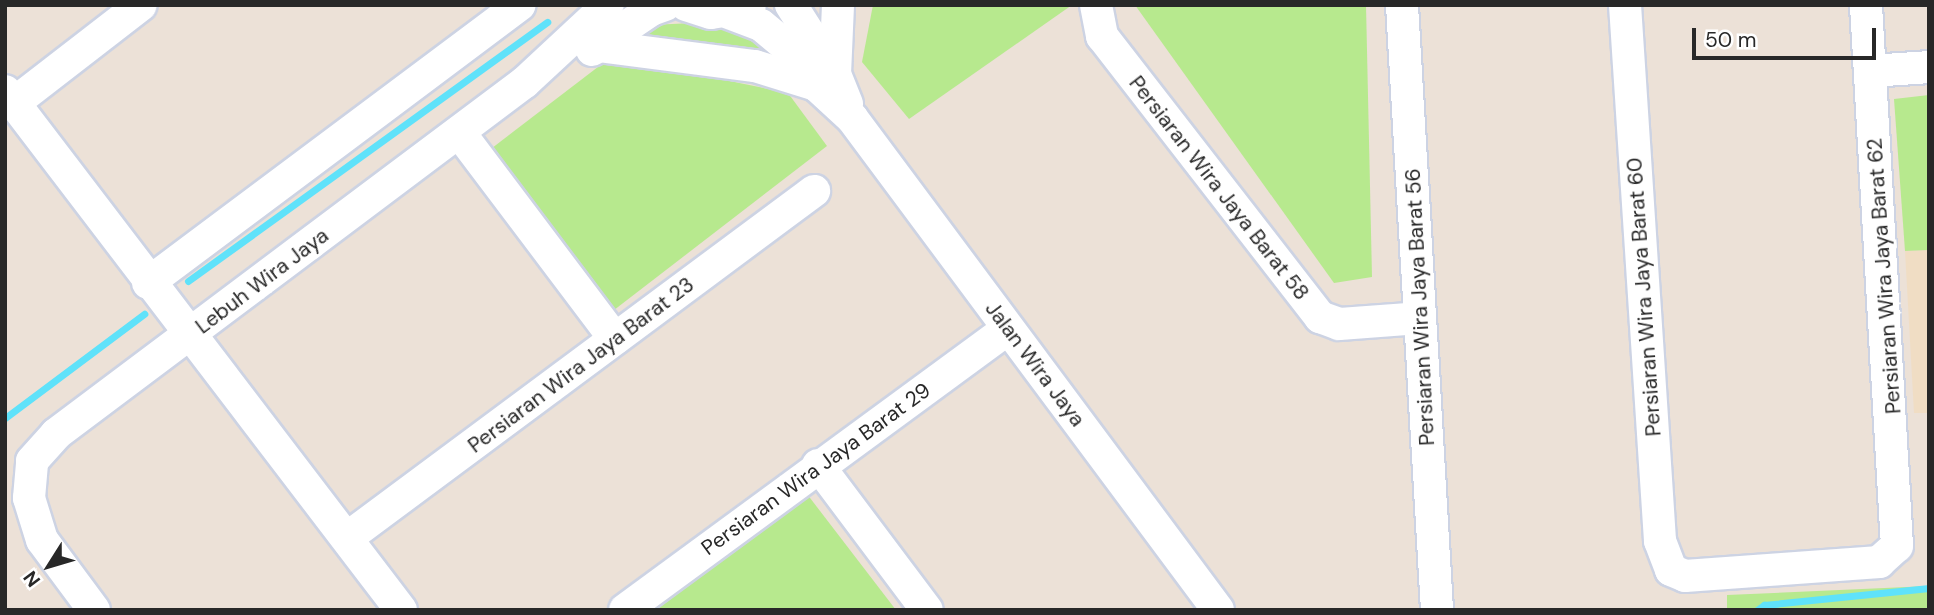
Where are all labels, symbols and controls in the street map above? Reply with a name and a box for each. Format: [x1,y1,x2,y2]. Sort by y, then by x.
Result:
scale bar [1696,14,1880,58]
text: 50 m [1705,26,1756,54]
street label: Persiaran Wira Jaya Barat 58 [1124,71,1314,305]
street label: Persiaran Wira Jaya Barat 62 [1862,137,1906,415]
street label: Persiaran Wira Jaya Barat 60 [1622,157,1666,437]
street label: Persiaran Wira Jaya Barat 56 [1400,168,1440,446]
street label: Lebuh Wira Jaya [191,223,333,339]
street label: Persiaran Wira Jaya Barat 23 [463,272,699,458]
street label: Jalan Wira Jaya [980,297,1090,431]
street label: Persiaran Wira Jaya Barat 29 [697,377,935,561]
north arrow [14,531,84,601]
text: N [18,566,46,592]

